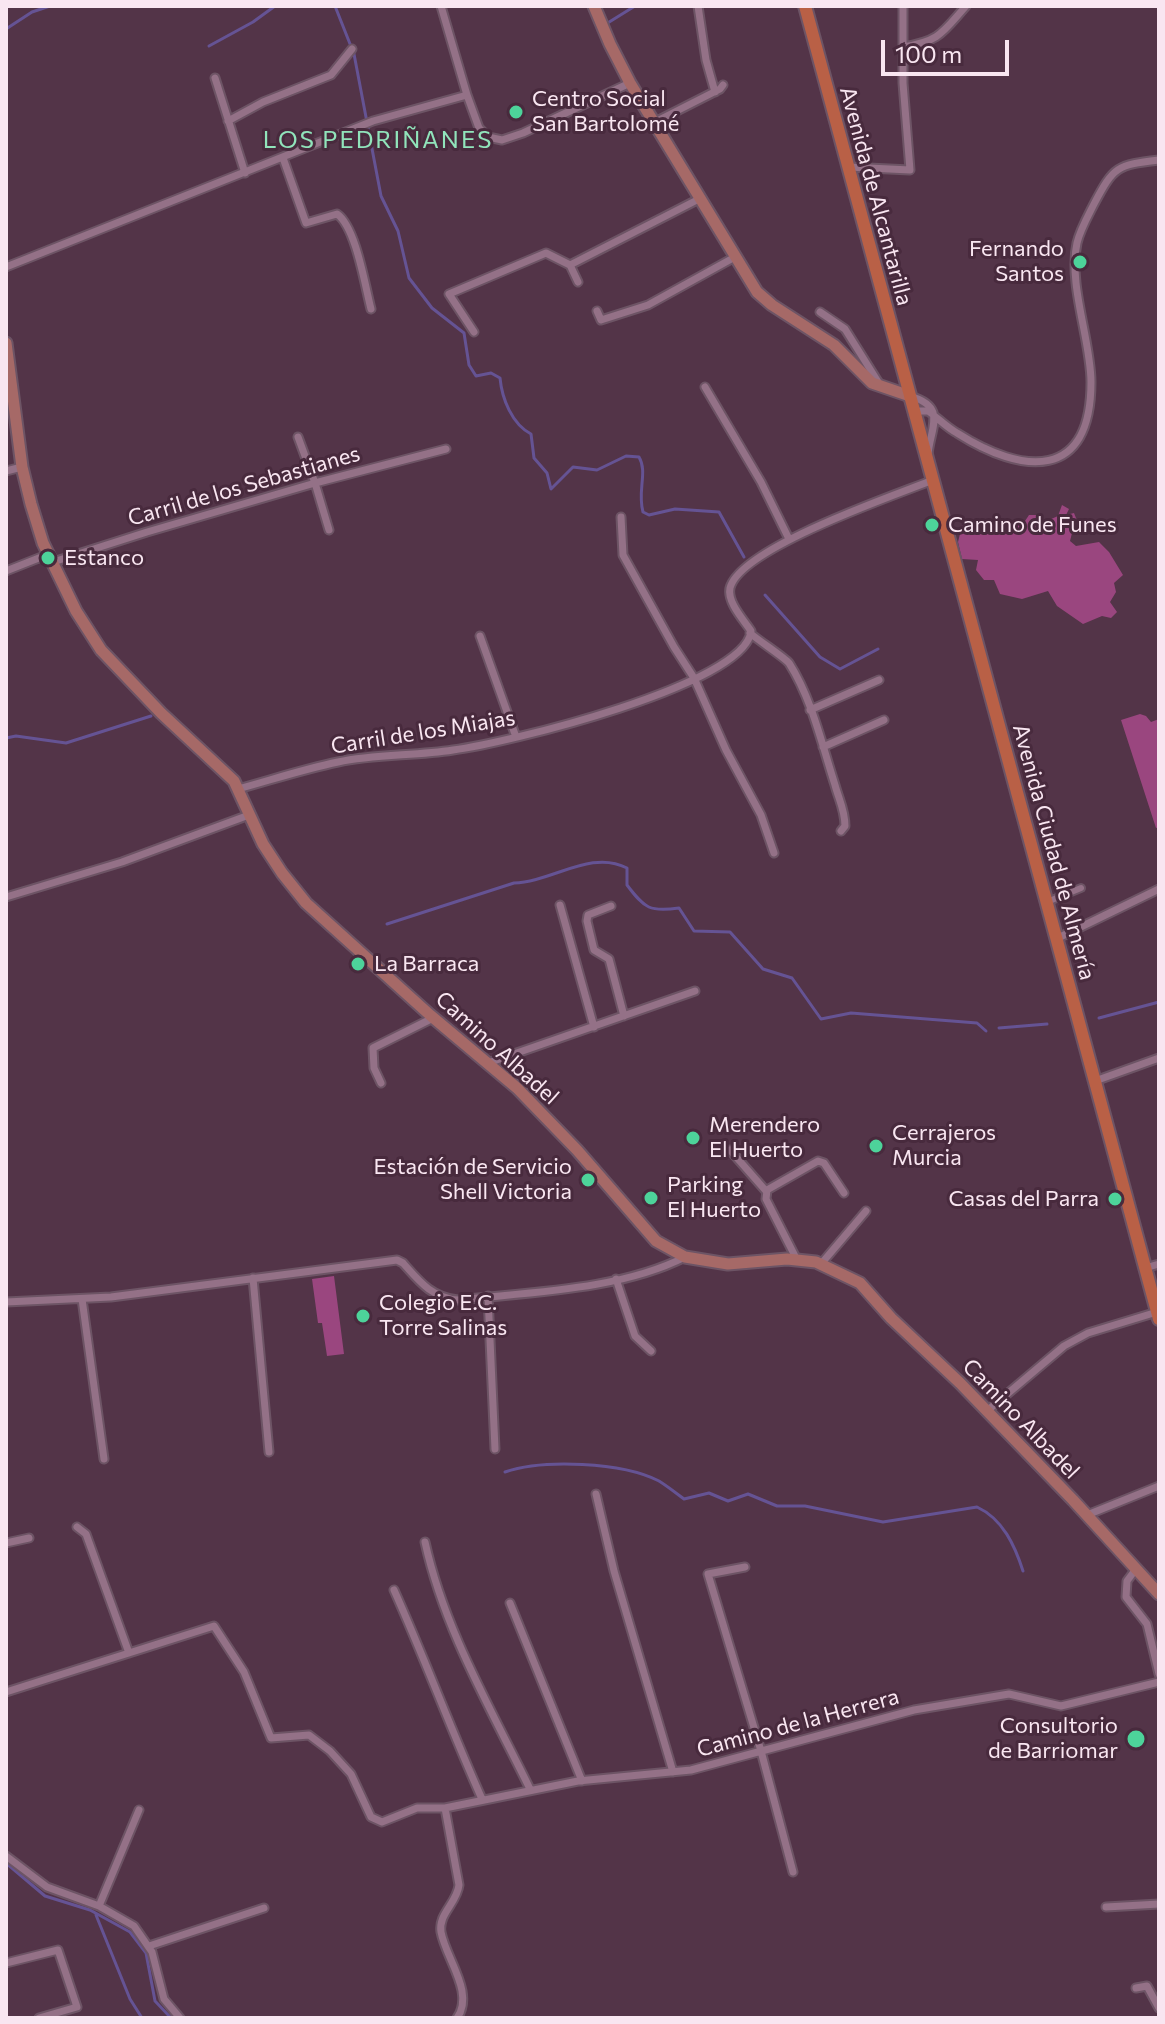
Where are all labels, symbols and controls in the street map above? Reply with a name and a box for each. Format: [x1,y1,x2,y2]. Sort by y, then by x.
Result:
scale bar [885,24,1013,74]
text: 100 m [895,39,962,68]
street label: Avenida de Alcantarilla [834,84,918,308]
place label: Centro Social San Bartolomé [532,86,679,138]
marker: Centro Social San Bartolomé [507,103,525,121]
district label: LOS PEDRIÑANES [263,126,493,154]
place label: Fernando Santos [969,236,1064,288]
marker: Fernando Santos [1071,253,1089,271]
street label: Carril de los Sebastianes [125,440,363,532]
place label: Camino de Funes [948,512,1117,538]
marker: Camino de Funes [923,516,941,534]
place label: Estanco [64,545,144,571]
marker: Estanco [39,549,57,567]
street label: Carril de los Miajas [329,704,517,760]
street label: Avenida Ciudad de Almería [1007,721,1101,983]
place label: La Barraca [374,951,479,977]
marker: La Barraca [349,955,367,973]
street label: Camino Albadel [430,986,564,1110]
place label: Merendero El Huerto [709,1112,820,1164]
place label: Cerrajeros Murcia [892,1120,996,1172]
marker: Merendero El Huerto [684,1129,702,1147]
marker: Cerrajeros Murcia [867,1137,885,1155]
place label: Estación de Servicio Shell Victoria [374,1154,572,1206]
marker: Estación de Servicio Shell Victoria [579,1171,597,1189]
place label: Parking El Huerto [667,1172,761,1224]
place label: Casas del Parra [948,1186,1099,1212]
marker: Parking El Huerto [642,1189,660,1207]
marker: Casas del Parra [1106,1190,1124,1208]
place label: Colegio E.C. Torre Salinas [379,1290,507,1342]
marker: Colegio E.C. Torre Salinas [354,1307,372,1325]
street label: Camino Albadel [957,1354,1085,1484]
street label: Camino de la Herrera [694,1683,902,1763]
place label: Consultorio de Barriomar [988,1713,1118,1764]
marker: Consultorio de Barriomar [1125,1728,1147,1750]

